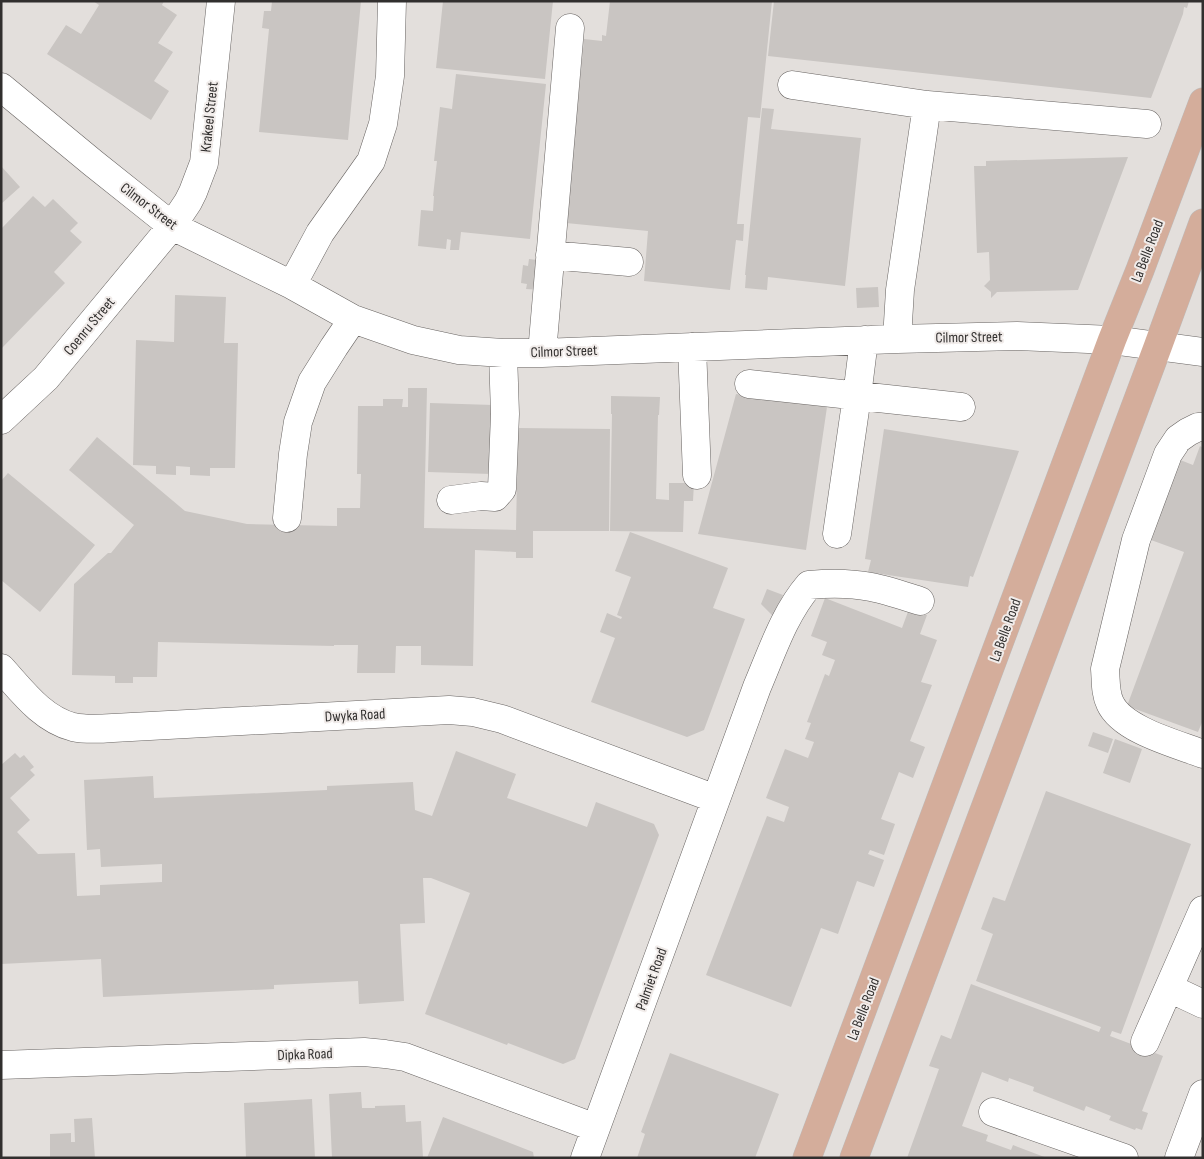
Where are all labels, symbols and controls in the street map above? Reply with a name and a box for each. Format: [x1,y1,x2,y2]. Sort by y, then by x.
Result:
street label: Krakeel Street [196,80,223,153]
street label: Cilmor Street [116,179,182,234]
street label: La Belle Road [1127,217,1168,285]
street label: Coenru Street [59,293,120,359]
street label: Cilmor Street [935,327,1003,348]
street label: Cilmor Street [530,341,598,362]
street label: La Belle Road [985,596,1026,664]
street label: Dwyka Road [324,704,386,727]
street label: Palmiet Road [631,945,672,1013]
street label: La Belle Road [843,975,884,1043]
street label: Dipka Road [277,1044,333,1065]

